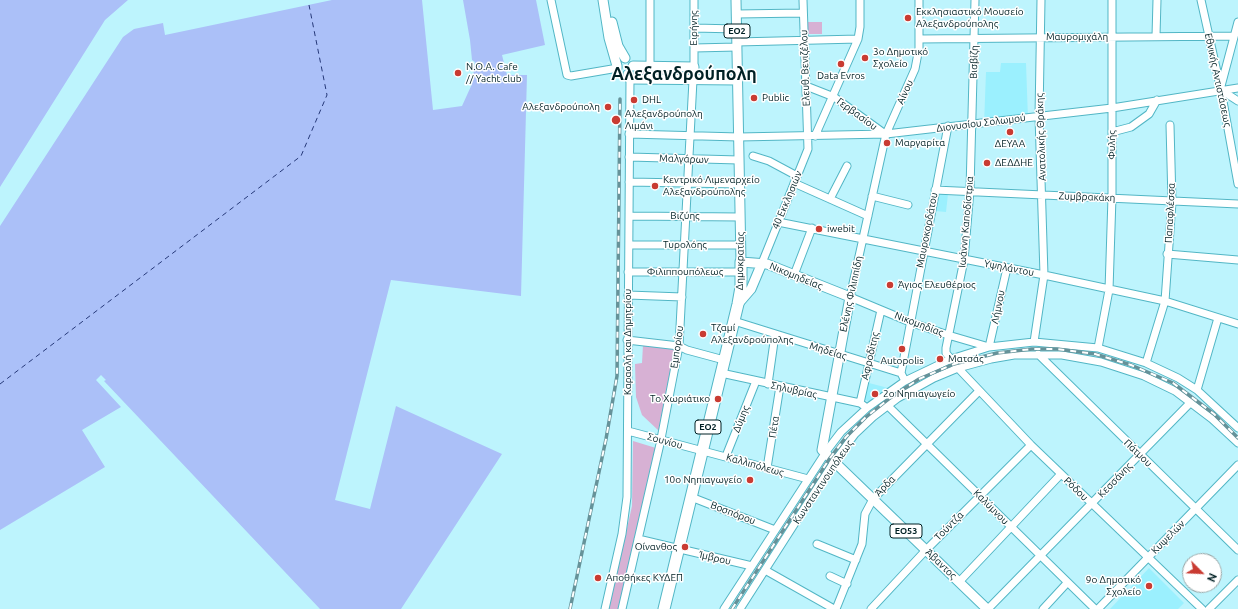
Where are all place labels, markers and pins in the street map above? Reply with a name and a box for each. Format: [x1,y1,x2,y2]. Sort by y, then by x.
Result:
place label: Εκκλησιαστικό Μουσείο Αλεξανδρούπολης [916,6,1024,30]
marker: Εκκλησιαστικό Μουσείο Αλεξανδρούπολης [903,13,913,23]
place label: 3ο Δημοτικό Σχολείο [873,46,928,70]
marker: 3ο Δημοτικό Σχολείο [860,53,870,63]
marker: Data Evros [836,59,846,69]
place label: N.O.A. Cafe // Yacht club [466,61,522,84]
marker: N.O.A. Cafe // Yacht club [453,68,463,78]
place label: Data Evros [817,70,865,82]
place label: Public [762,92,789,104]
marker: Public [749,93,759,103]
place label: DHL [642,94,661,106]
marker: DHL [629,95,639,105]
place label: Αλεξανδρούπολη [522,101,600,113]
marker: Αλεξανδρούπολη [603,102,613,112]
place label: Αλεξανδρούπολη Λιμάνι [625,108,703,132]
marker: Αλεξανδρούπολη Λιμάνι [610,114,622,126]
marker: ΔΕΥΑΑ [1005,127,1015,137]
place label: Μαργαρίτα [895,137,945,149]
marker: Μαργαρίτα [882,138,892,148]
place label: ΔΕΥΑΑ [995,138,1025,150]
place label: ΔΕΔΔΗΕ [995,157,1033,169]
marker: ΔΕΔΔΗΕ [982,158,992,168]
place label: Κεντρικό Λιμεναρχείο Αλεξανδρούπολης [663,174,760,198]
marker: Κεντρικό Λιμεναρχείο Αλεξανδρούπολης [650,181,660,191]
place label: iwebit [827,223,855,235]
marker: iwebit [814,224,824,234]
place label: Άγιος Ελευθέριος [898,279,976,291]
marker: Άγιος Ελευθέριος [885,280,895,290]
place label: Tζαμί Αλεξανδρούπολης [711,322,793,346]
marker: Tζαμί Αλεξανδρούπολης [698,329,708,339]
marker: Autopolis [897,344,907,354]
place label: Ματσάς [948,353,984,365]
marker: Ματσάς [935,354,945,364]
place label: Autopolis [880,355,924,367]
place label: 2ο Νηπιαγωγείο [883,388,955,400]
marker: 2ο Νηπιαγωγείο [870,389,880,399]
place label: Το Χωριάτικο [650,393,710,405]
marker: Το Χωριάτικο [713,394,723,404]
place label: 10ο Νηπιαγωγείο [664,474,742,486]
marker: 10ο Νηπιαγωγείο [745,475,755,485]
place label: Οίνανθος [635,541,677,553]
marker: Οίνανθος [680,542,690,552]
place label: Αποθήκες ΚΥΔΕΠ [606,572,683,584]
marker: Αποθήκες ΚΥΔΕΠ [593,573,603,583]
place label: 9ο Δημοτικό Σχολείο [1086,574,1141,598]
marker: 9ο Δημοτικό Σχολείο [1144,581,1154,591]

